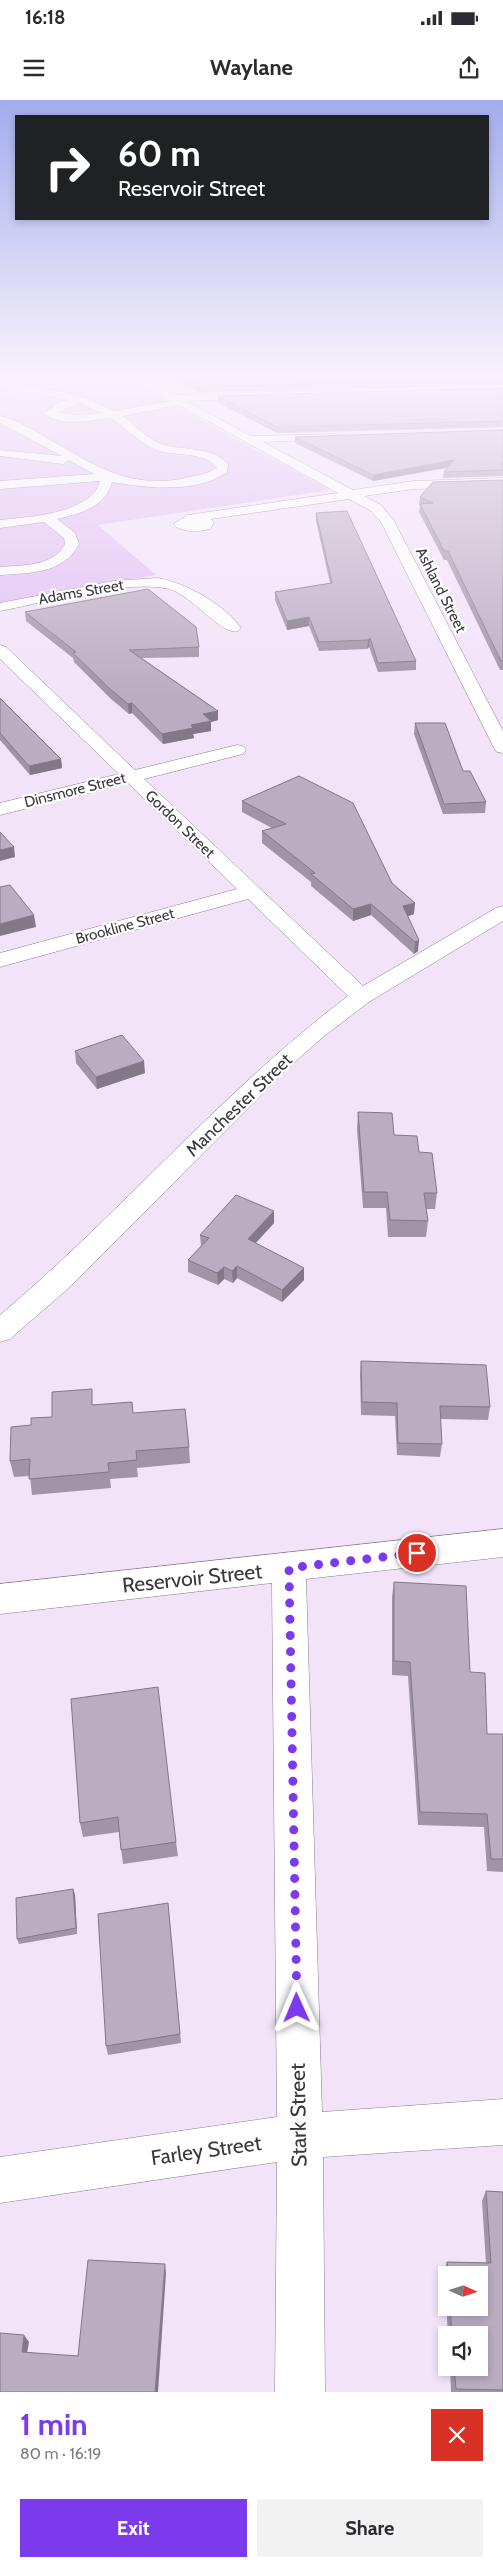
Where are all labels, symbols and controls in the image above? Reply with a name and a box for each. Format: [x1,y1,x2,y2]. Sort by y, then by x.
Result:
text: 16:18 [25,6,65,29]
icon: menu [20,54,48,82]
text: Waylane [210,54,293,81]
icon: share [455,54,483,82]
text: 60 m [118,132,201,175]
icon: right [35,135,100,200]
text: Reservoir Street [118,175,265,202]
street label: Ashland Street [412,544,470,636]
street label: Adams Street [37,576,125,608]
street label: Dinsmore Street [22,769,128,811]
street label: Gordon Street [141,786,219,862]
street label: Brookline Street [74,904,176,948]
street label: Manchester Street [181,1049,297,1161]
pin [396,1532,438,1574]
icon: arrive [403,1539,431,1567]
street label: Reservoir Street [121,1558,263,1598]
position arrow [270,1981,322,2033]
street label: Stark Street [285,2063,311,2167]
street label: Farley Street [149,2130,263,2170]
north arrow [438,2266,488,2316]
map controls [438,2266,488,2376]
button: sound [438,2326,488,2376]
text: 1 min [20,2406,88,2443]
button: close [431,2409,483,2461]
text: 80 m · 16:19 [20,2444,101,2463]
button: Exit [20,2499,247,2557]
button: Share [257,2499,483,2557]

